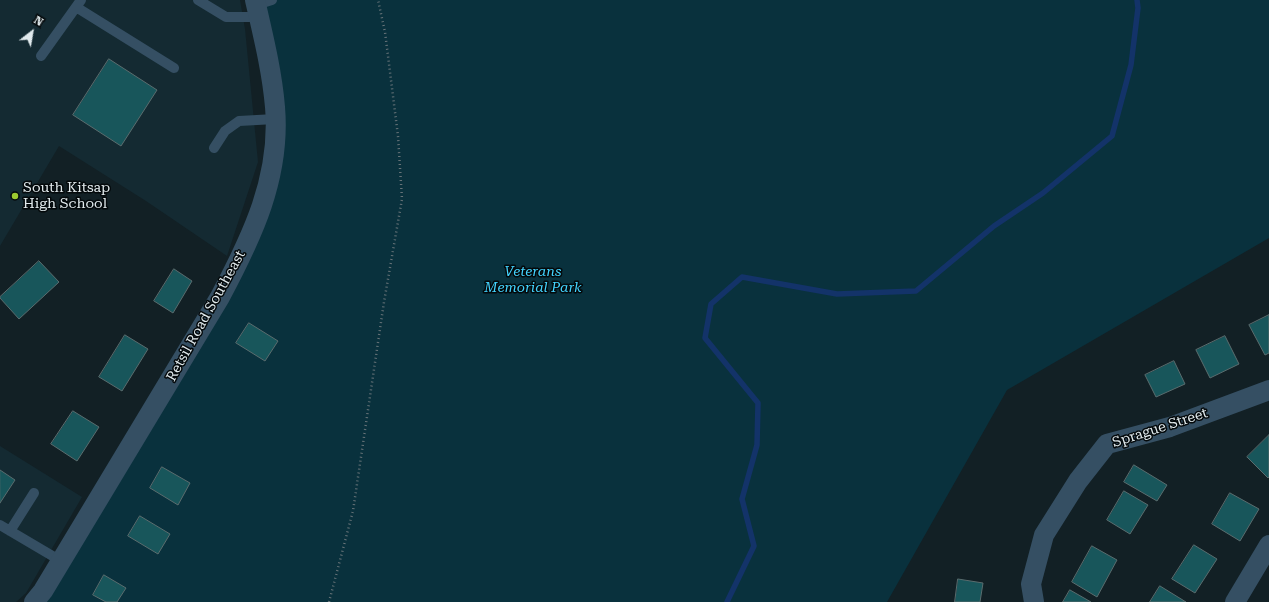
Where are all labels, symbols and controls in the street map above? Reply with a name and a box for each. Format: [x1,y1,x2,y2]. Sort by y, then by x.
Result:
north arrow [12,12,52,52]
text: N [31,14,45,29]
place label: South Kitsap High School [23,180,110,212]
marker: South Kitsap High School [10,191,20,201]
street label: Retsil Road Southeast [163,248,249,384]
park label: Veterans Memorial Park [484,264,582,296]
street label: Sprague Street [1110,405,1210,451]

